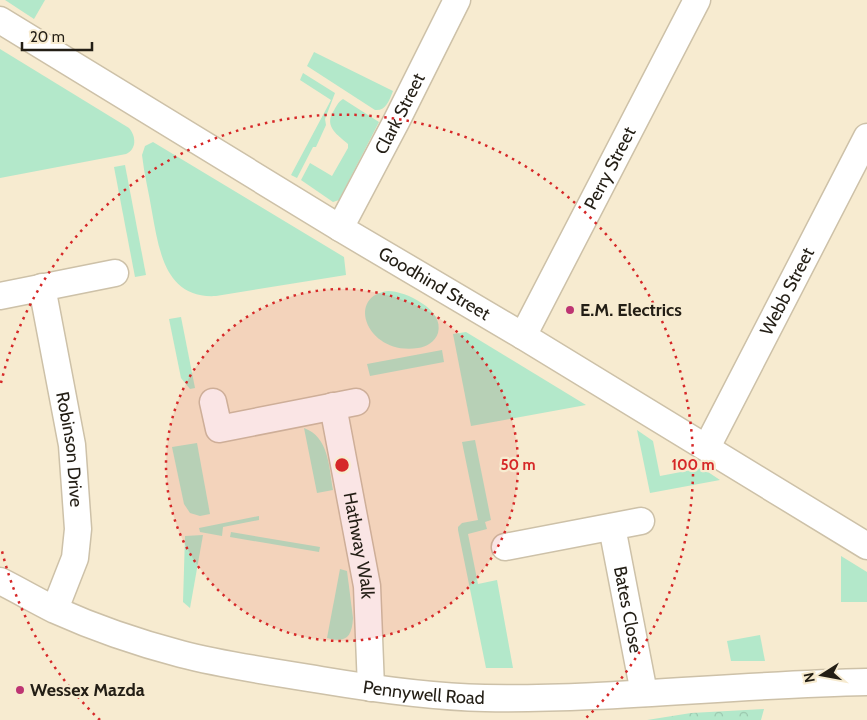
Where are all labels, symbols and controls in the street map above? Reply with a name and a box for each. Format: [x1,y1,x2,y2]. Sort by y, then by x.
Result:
scale bar [22,20,92,52]
text: 20 m [30,28,65,46]
street label: Clark Street [370,70,430,158]
street label: Perry Street [579,123,640,213]
street label: Goodhind Street [374,242,494,325]
street label: Webb Street [755,244,819,339]
place label: E.M. Electrics [580,299,682,321]
marker: E.M. Electrics [564,304,576,316]
street label: Robinson Drive [51,390,87,508]
centre of rings [333,456,351,474]
text: 50 m [500,456,536,474]
text: 100 m [671,456,715,474]
street label: Hathway Walk [338,490,379,600]
street label: Bates Close [609,564,647,655]
north arrow [797,650,847,700]
text: N [799,671,819,684]
street label: Pennywell Road [362,676,485,709]
place label: Wessex Mazda [30,679,145,701]
marker: Wessex Mazda [14,684,26,696]

